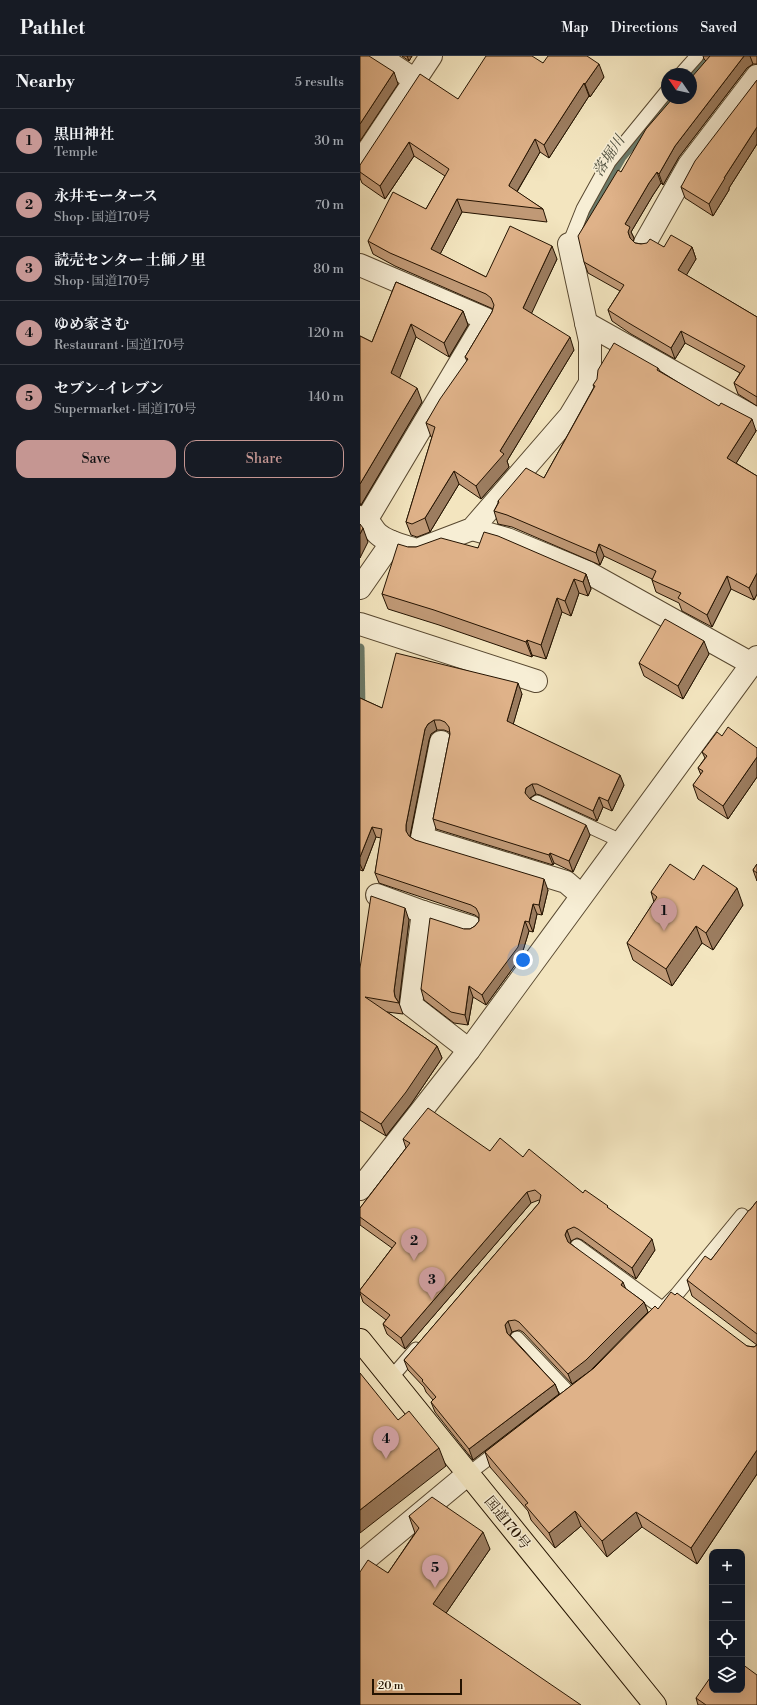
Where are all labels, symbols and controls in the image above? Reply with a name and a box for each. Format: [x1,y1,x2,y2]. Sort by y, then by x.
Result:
text: Pathlet [20,16,85,40]
text: Map [561,19,589,37]
text: Directions [611,19,678,37]
text: Saved [700,19,737,37]
north arrow [661,68,697,104]
text: Nearby [16,71,75,93]
text: 5 results [295,74,344,90]
text: 黒田神社 [54,125,114,144]
water label: 落堀川 [589,130,630,180]
text: 1 [26,133,32,149]
text: 30 m [314,133,344,149]
text: Temple [54,144,98,160]
text: 永井モータース [54,187,158,206]
text: 2 [25,197,33,213]
text: 70 m [315,197,344,213]
text: Shop · 国道170号 [54,209,150,225]
text: 読売センター 土師ノ里 [54,251,206,270]
text: 3 [25,261,33,277]
text: 80 m [313,261,344,277]
text: Shop · 国道170号 [54,273,150,289]
text: ゆめ家さむ [54,315,129,334]
text: 4 [25,325,33,341]
text: 120 m [308,325,344,341]
text: Restaurant · 国道170号 [54,337,185,353]
text: セブン-イレブン [54,379,164,398]
text: 5 [25,389,33,405]
text: 140 m [308,389,344,405]
text: Supermarket · 国道170号 [54,401,196,417]
button: Save [16,440,176,478]
button: Share [184,440,344,478]
pin: 1 [651,898,677,931]
your location [513,950,533,970]
pin: 2 [401,1228,427,1261]
pin: 3 [419,1267,445,1300]
pin: 4 [373,1426,399,1459]
street label: 国道170号 [480,1493,534,1553]
map controls [709,1549,745,1693]
button: + [709,1549,745,1585]
pin: 5 [422,1555,448,1588]
button: − [709,1585,745,1621]
button: locate [709,1621,745,1657]
button: layers [709,1657,745,1693]
scale bar [372,1677,462,1696]
text: 20 m [378,1679,403,1693]

